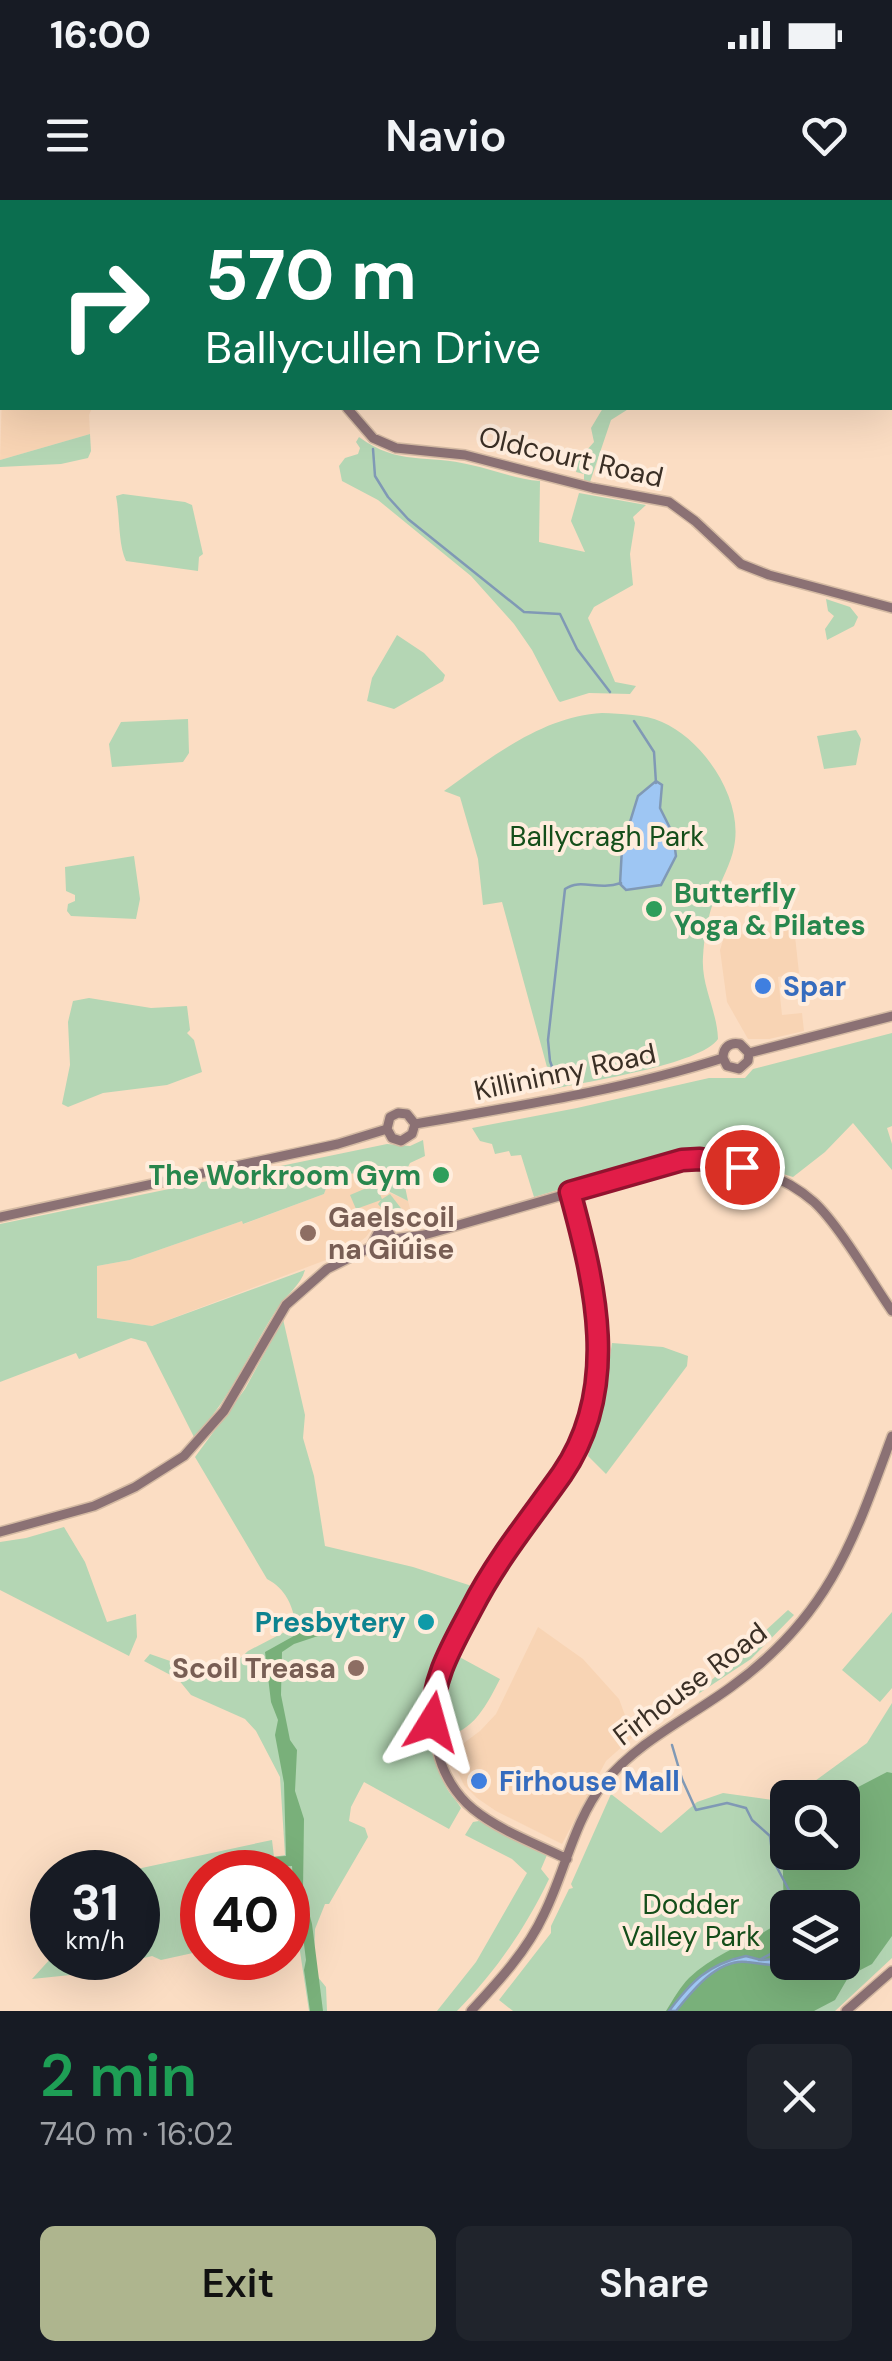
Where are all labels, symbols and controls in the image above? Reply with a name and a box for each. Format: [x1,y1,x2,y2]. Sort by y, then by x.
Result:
text: 16:00 [50,10,151,60]
text: Navio [385,106,507,165]
icon: menu [40,108,95,163]
icon: heart [797,108,852,163]
text: 570 m [205,230,417,321]
icon: right [40,240,170,370]
text: Ballycullen Drive [205,318,541,377]
street label: Oldcourt Road [475,418,667,496]
park label: Ballycragh Park [510,818,704,855]
place label: Butterfly Yoga & Pilates [674,875,866,944]
marker: Butterfly Yoga & Pilates [643,898,665,920]
place label: Spar [783,968,846,1005]
marker: Spar [752,975,774,997]
street label: Killininny Road [471,1035,659,1109]
pin [700,1125,785,1210]
icon: arrive [715,1140,770,1195]
place label: The Workroom Gym [148,1157,421,1194]
marker: The Workroom Gym [430,1164,452,1186]
place label: Gaelscoil na Giúise [328,1199,455,1268]
marker: Gaelscoil na Giúise [297,1222,319,1244]
place label: Presbytery [255,1604,406,1641]
marker: Presbytery [415,1611,437,1633]
street label: Firhouse Road [606,1614,774,1754]
place label: Scoil Treasa [172,1650,336,1687]
marker: Scoil Treasa [345,1657,367,1679]
position arrow [380,1670,484,1774]
place label: Firhouse Mall [499,1763,680,1800]
marker: Firhouse Mall [468,1770,490,1792]
map controls [770,1780,860,1980]
button: search [770,1780,860,1870]
speed limit sign: 40 [180,1850,310,1980]
text: 31 [71,1870,119,1936]
park label: Dodder Valley Park [622,1886,760,1955]
button: layers [770,1890,860,1980]
text: km/h [65,1924,125,1957]
text: 2 min [40,2036,197,2115]
button: close [747,2044,852,2149]
text: 740 m · 16:02 [40,2113,233,2155]
button: Exit [40,2226,436,2341]
button: Share [456,2226,852,2341]

